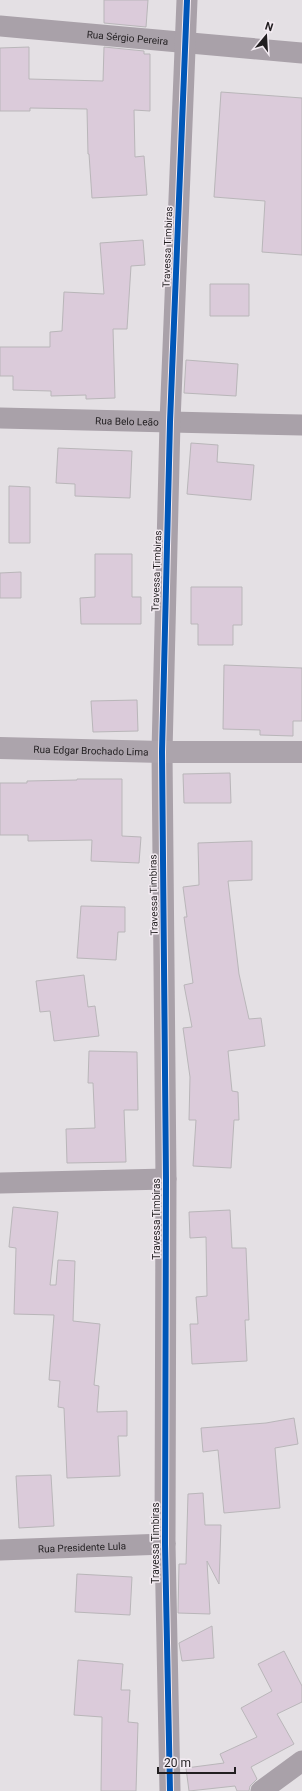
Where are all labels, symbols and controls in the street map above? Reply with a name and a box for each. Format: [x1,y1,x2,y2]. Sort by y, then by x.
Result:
north arrow [246,16,286,56]
text: N [263,20,275,34]
street label: Rua Sérgio Pereira [86,29,169,47]
street label: Travessa Timbiras [161,206,174,288]
street label: Rua Belo Leão [95,415,159,428]
street label: Travessa Timbiras [150,530,163,612]
street label: Rua Edgar Brochado Lima [33,744,149,758]
street label: Travessa Timbiras [147,854,160,936]
street label: Travessa Timbiras [151,1178,162,1260]
street label: Travessa Timbiras [150,1502,161,1584]
street label: Rua Presidente Lula [38,1540,126,1555]
scale bar [158,1749,235,1775]
text: 20 m [164,1756,191,1770]

